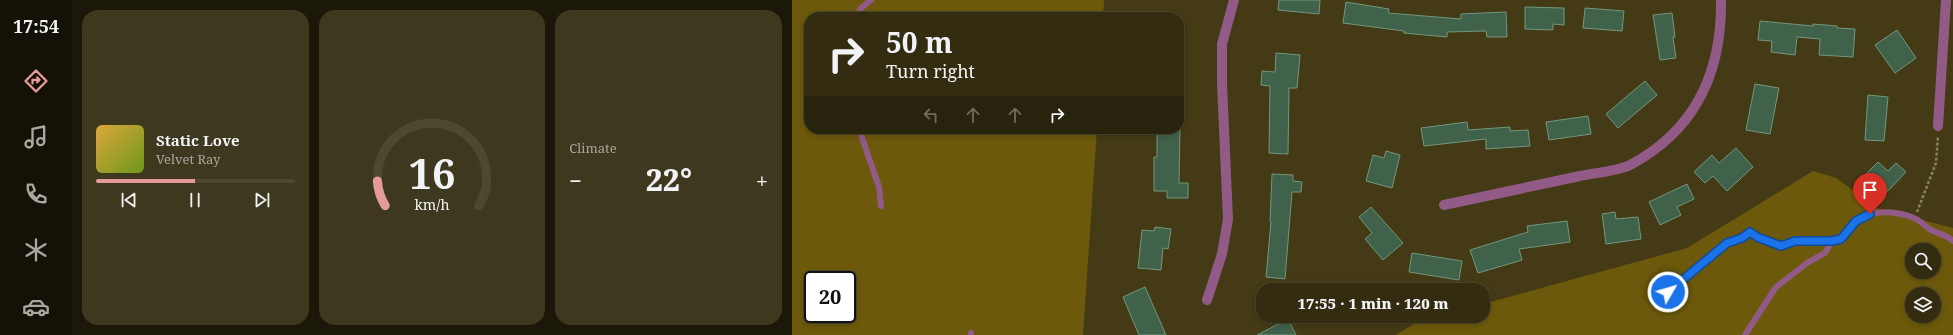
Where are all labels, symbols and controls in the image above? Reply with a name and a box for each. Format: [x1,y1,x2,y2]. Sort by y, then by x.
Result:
text: 17:54 [13,14,59,38]
text: 50 m [886,23,953,61]
icon: right [820,28,872,80]
text: Turn right [886,59,975,83]
icon: directions [22,67,50,95]
icon: left [920,104,942,126]
icon: ahead [962,104,984,126]
icon: ahead [1004,104,1026,126]
icon: right [1046,104,1068,126]
icon: music [22,123,50,151]
text: Static Love [156,130,240,150]
text: Climate [569,139,617,157]
text: 16 [408,144,455,200]
text: Velvet Ray [156,150,220,168]
text: 22° [646,159,692,200]
text: − [569,165,582,195]
text: + [756,165,768,195]
pin [1853,173,1887,214]
icon: arrive [1859,179,1881,201]
icon: phone [22,180,50,208]
icon: previous [118,189,140,211]
icon: pause [184,189,206,211]
icon: next [251,189,273,211]
text: km/h [414,194,450,213]
icon: climate [22,236,50,264]
map controls [1905,243,1941,323]
button: search [1905,243,1941,279]
speed limit sign: 20 [804,271,856,323]
position arrow [1647,271,1689,313]
button: layers [1905,287,1941,323]
icon: car [22,293,50,321]
text: 17:55 · 1 min · 120 m [1297,293,1449,313]

